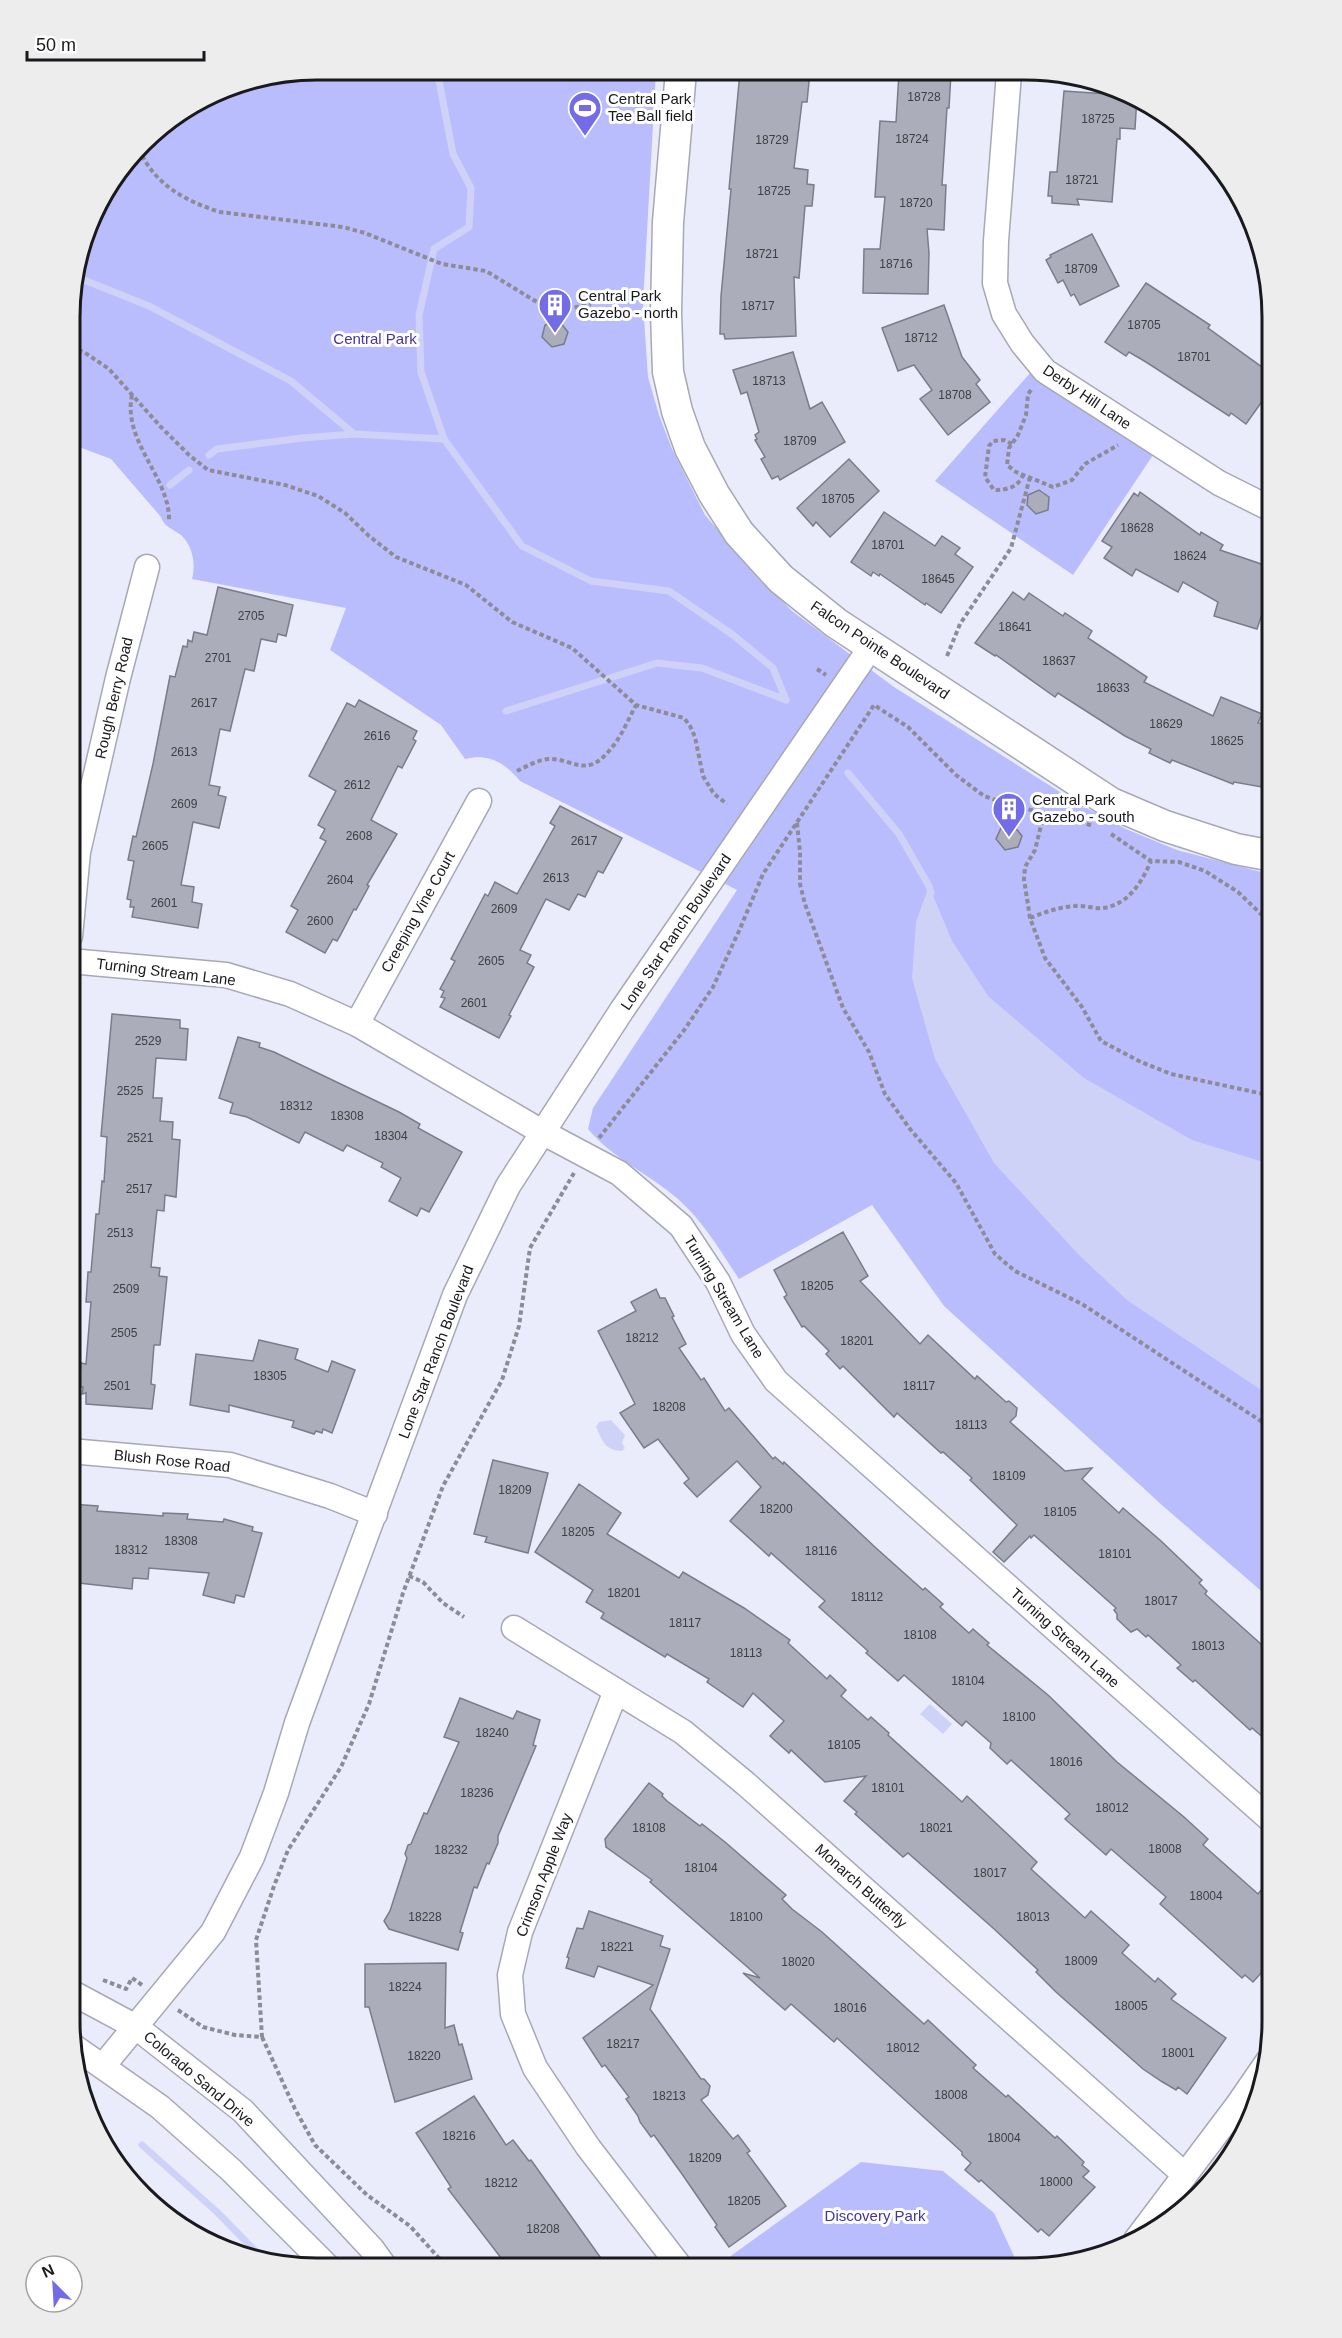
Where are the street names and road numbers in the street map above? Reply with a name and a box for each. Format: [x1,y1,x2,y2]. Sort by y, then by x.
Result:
street label: Derby Hill Lane [1040,361,1135,432]
street label: Falcon Pointe Boulevard [808,597,953,702]
street label: Rough Berry Road [91,635,136,760]
street label: Creeping Vine Court [377,848,458,975]
street label: Lone Star Ranch Boulevard [617,851,734,1013]
street label: Turning Stream Lane [95,955,237,988]
street label: Turning Stream Lane [681,1232,768,1361]
street label: Lone Star Ranch Boulevard [395,1263,476,1441]
street label: Blush Rose Road [113,1446,231,1475]
street label: Turning Stream Lane [1007,1584,1123,1691]
street label: Crimson Apple Way [512,1810,575,1939]
street label: Monarch Butterfly [812,1840,911,1932]
street label: Colorado Sand Drive [141,2027,258,2130]

